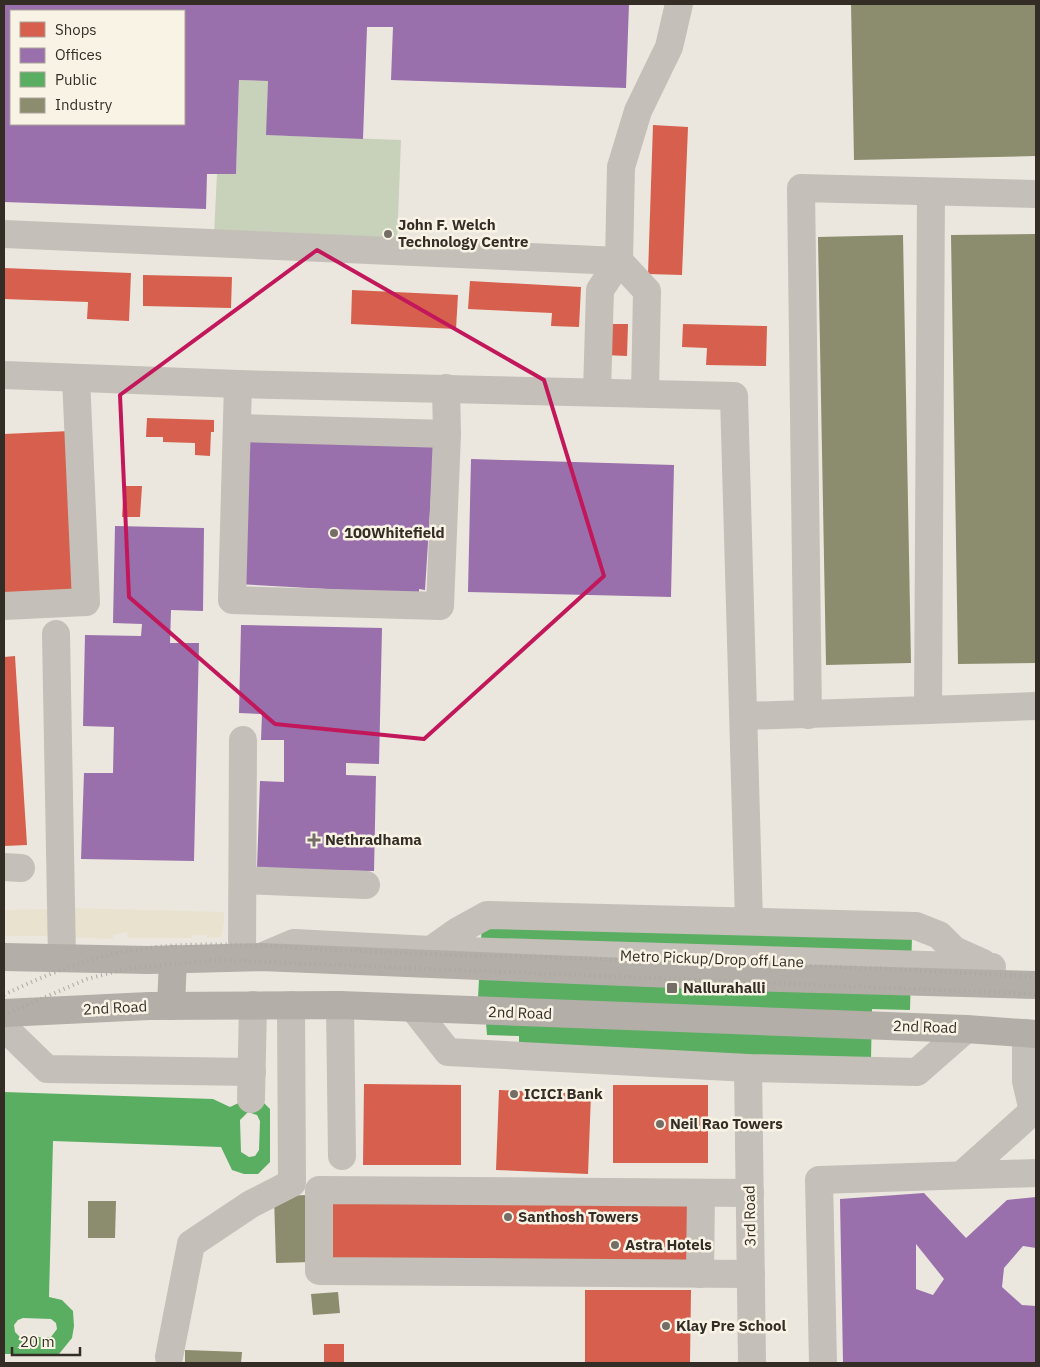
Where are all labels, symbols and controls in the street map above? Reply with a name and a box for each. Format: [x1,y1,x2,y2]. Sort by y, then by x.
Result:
legend [10,10,185,125]
text: Shops [55,20,97,39]
text: Offices [55,45,102,64]
text: Public [55,70,97,89]
text: Industry [55,95,113,114]
place label: John F. Welch Technology Centre [398,215,529,251]
marker: John F. Welch Technology Centre [382,228,394,240]
place label: 100Whitefield [344,523,445,542]
marker: 100Whitefield [328,527,340,539]
place label: Nethradhama [325,830,422,849]
marker: Nethradhama [307,833,321,847]
street label: Metro Pickup/Drop off Lane [620,946,804,971]
place label: Nallurahalli [683,978,765,997]
marker: Nallurahalli [665,981,679,995]
street label: 2nd Road [82,996,148,1019]
street label: 2nd Road [488,1002,552,1023]
street label: 2nd Road [893,1016,957,1037]
place label: ICICI Bank [524,1084,603,1103]
marker: ICICI Bank [508,1088,520,1100]
place label: Neil Rao Towers [670,1114,783,1133]
marker: Neil Rao Towers [654,1118,666,1130]
street label: 3rd Road [739,1185,760,1247]
place label: Santhosh Towers [518,1207,639,1226]
marker: Santhosh Towers [502,1211,514,1223]
place label: Astra Hotels [625,1235,712,1254]
marker: Astra Hotels [609,1239,621,1251]
place label: Klay Pre School [676,1316,786,1335]
marker: Klay Pre School [660,1320,672,1332]
scale bar [12,1324,80,1356]
text: 20 m [20,1332,55,1351]

